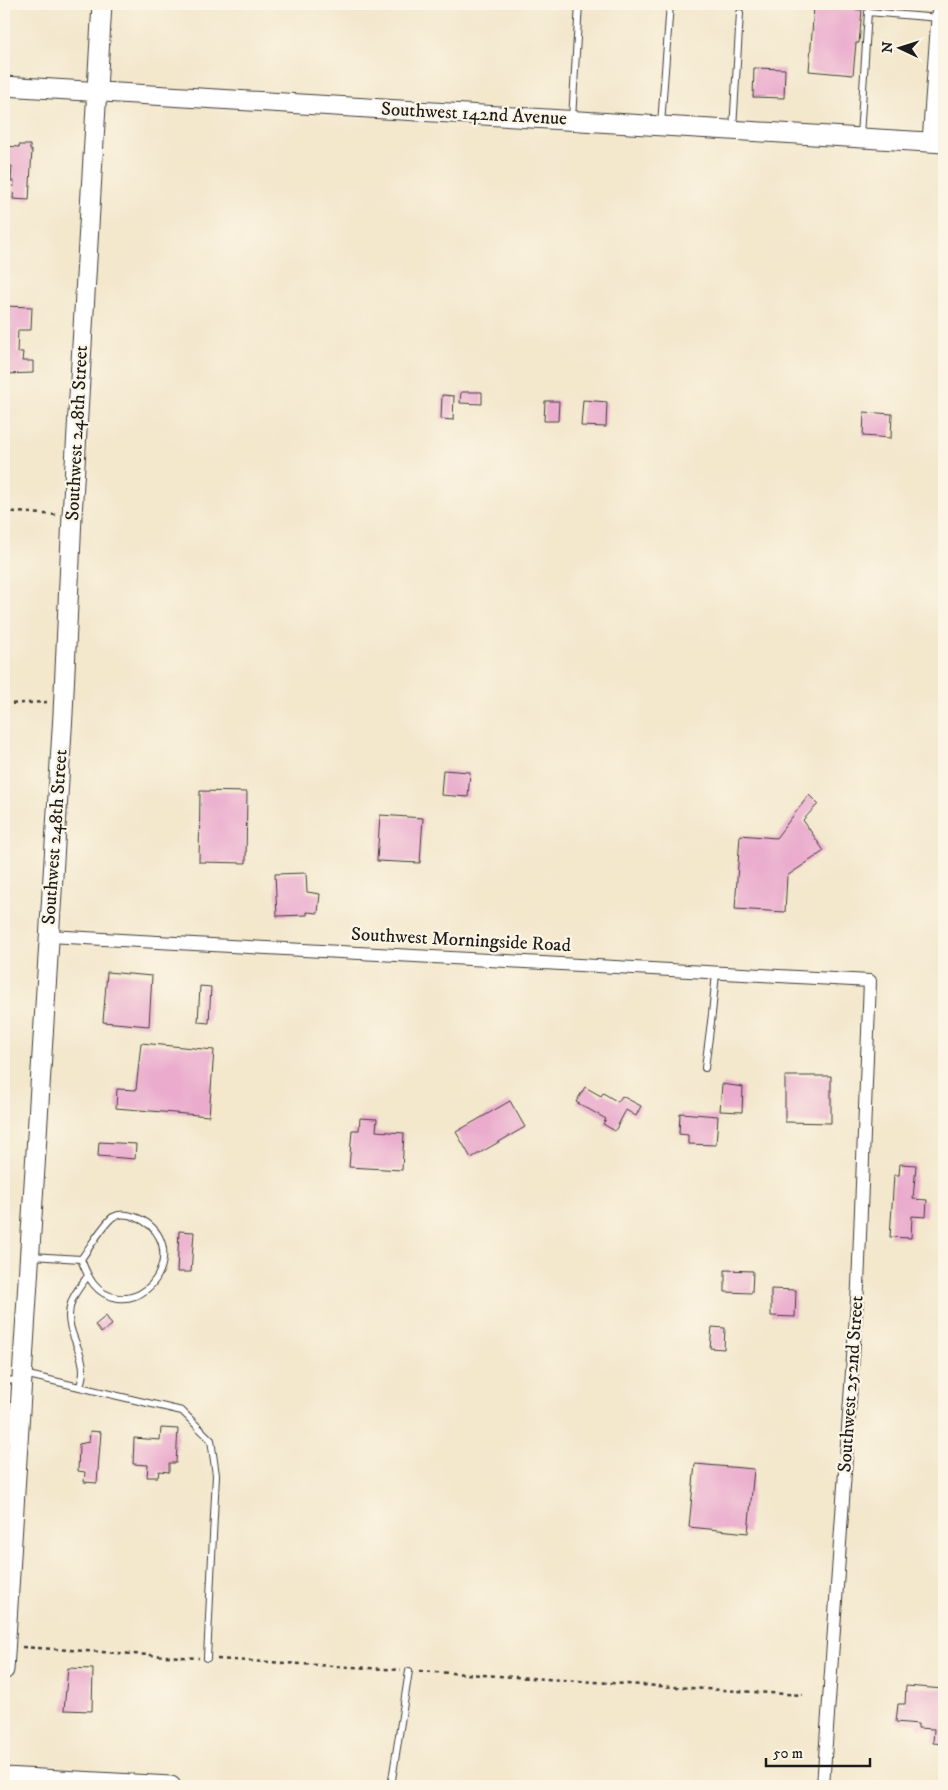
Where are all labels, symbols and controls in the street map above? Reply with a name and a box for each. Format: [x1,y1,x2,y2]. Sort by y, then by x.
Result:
north arrow [876,22,926,72]
text: N [879,40,897,54]
street label: Southwest 142nd Avenue [380,98,568,130]
street label: Southwest 248th Street [61,345,93,521]
street label: Southwest 248th Street [37,749,73,925]
street label: Southwest Morningside Road [350,923,572,957]
street label: Southwest 252nd Street [833,1295,869,1473]
scale bar [766,1735,869,1767]
text: 50 m [773,1744,803,1763]

